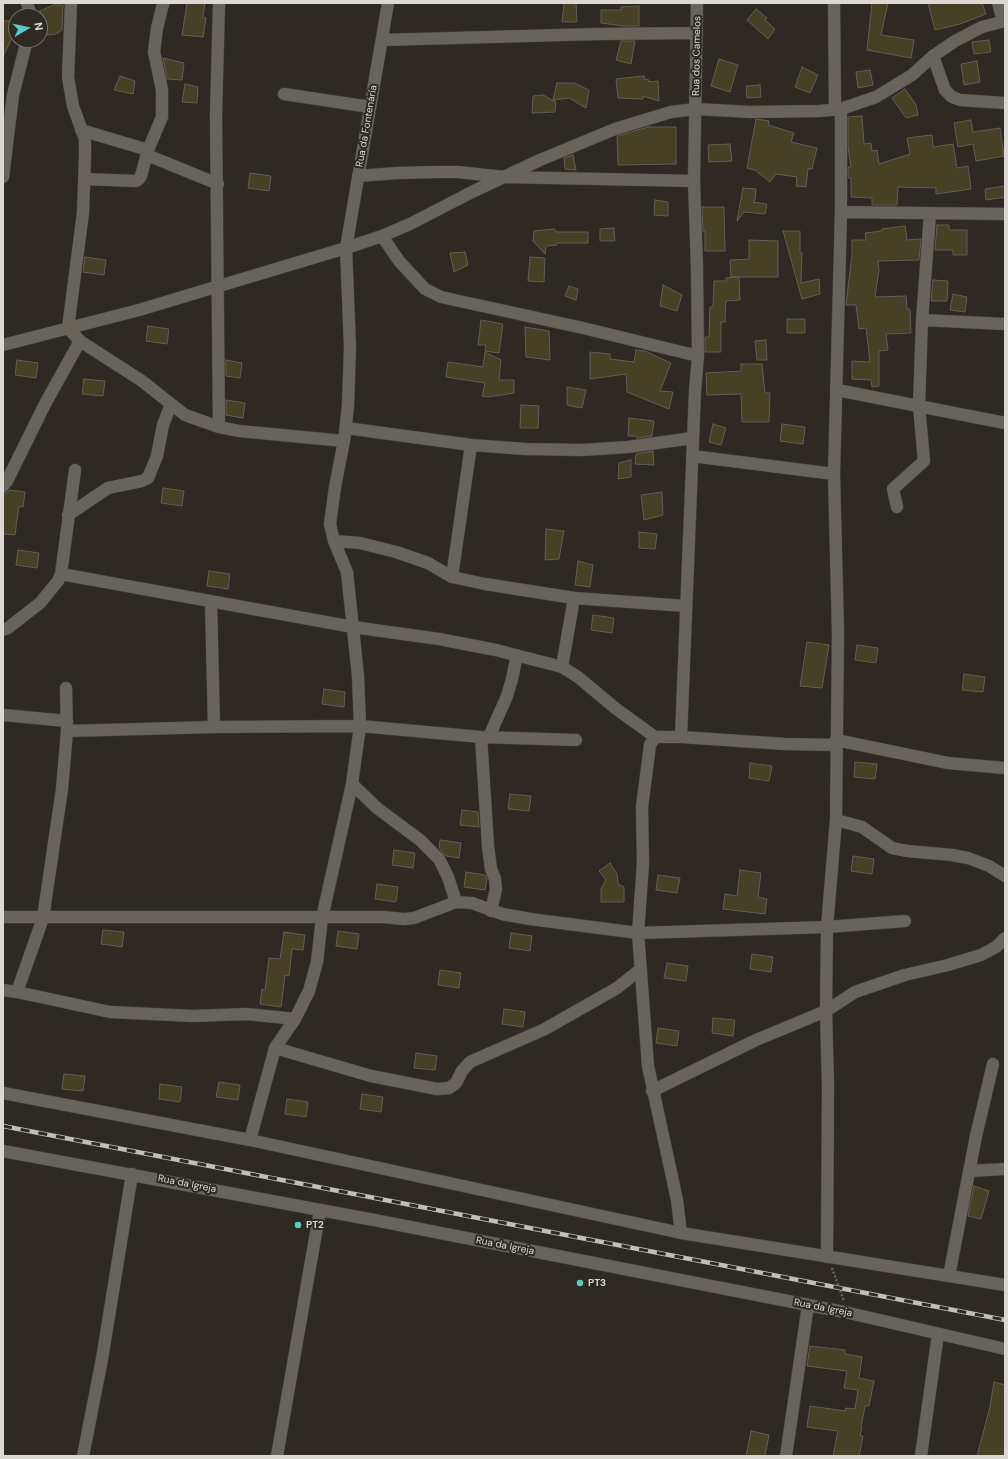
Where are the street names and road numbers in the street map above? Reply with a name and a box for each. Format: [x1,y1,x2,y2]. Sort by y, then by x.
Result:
street label: Rua dos Camelos [690,16,704,96]
street label: Rua da Fontenária [354,84,380,168]
street label: Rua da Igreja [157,1172,217,1196]
street label: Rua da Igreja [475,1234,535,1258]
street label: Rua da Igreja [793,1296,853,1320]

